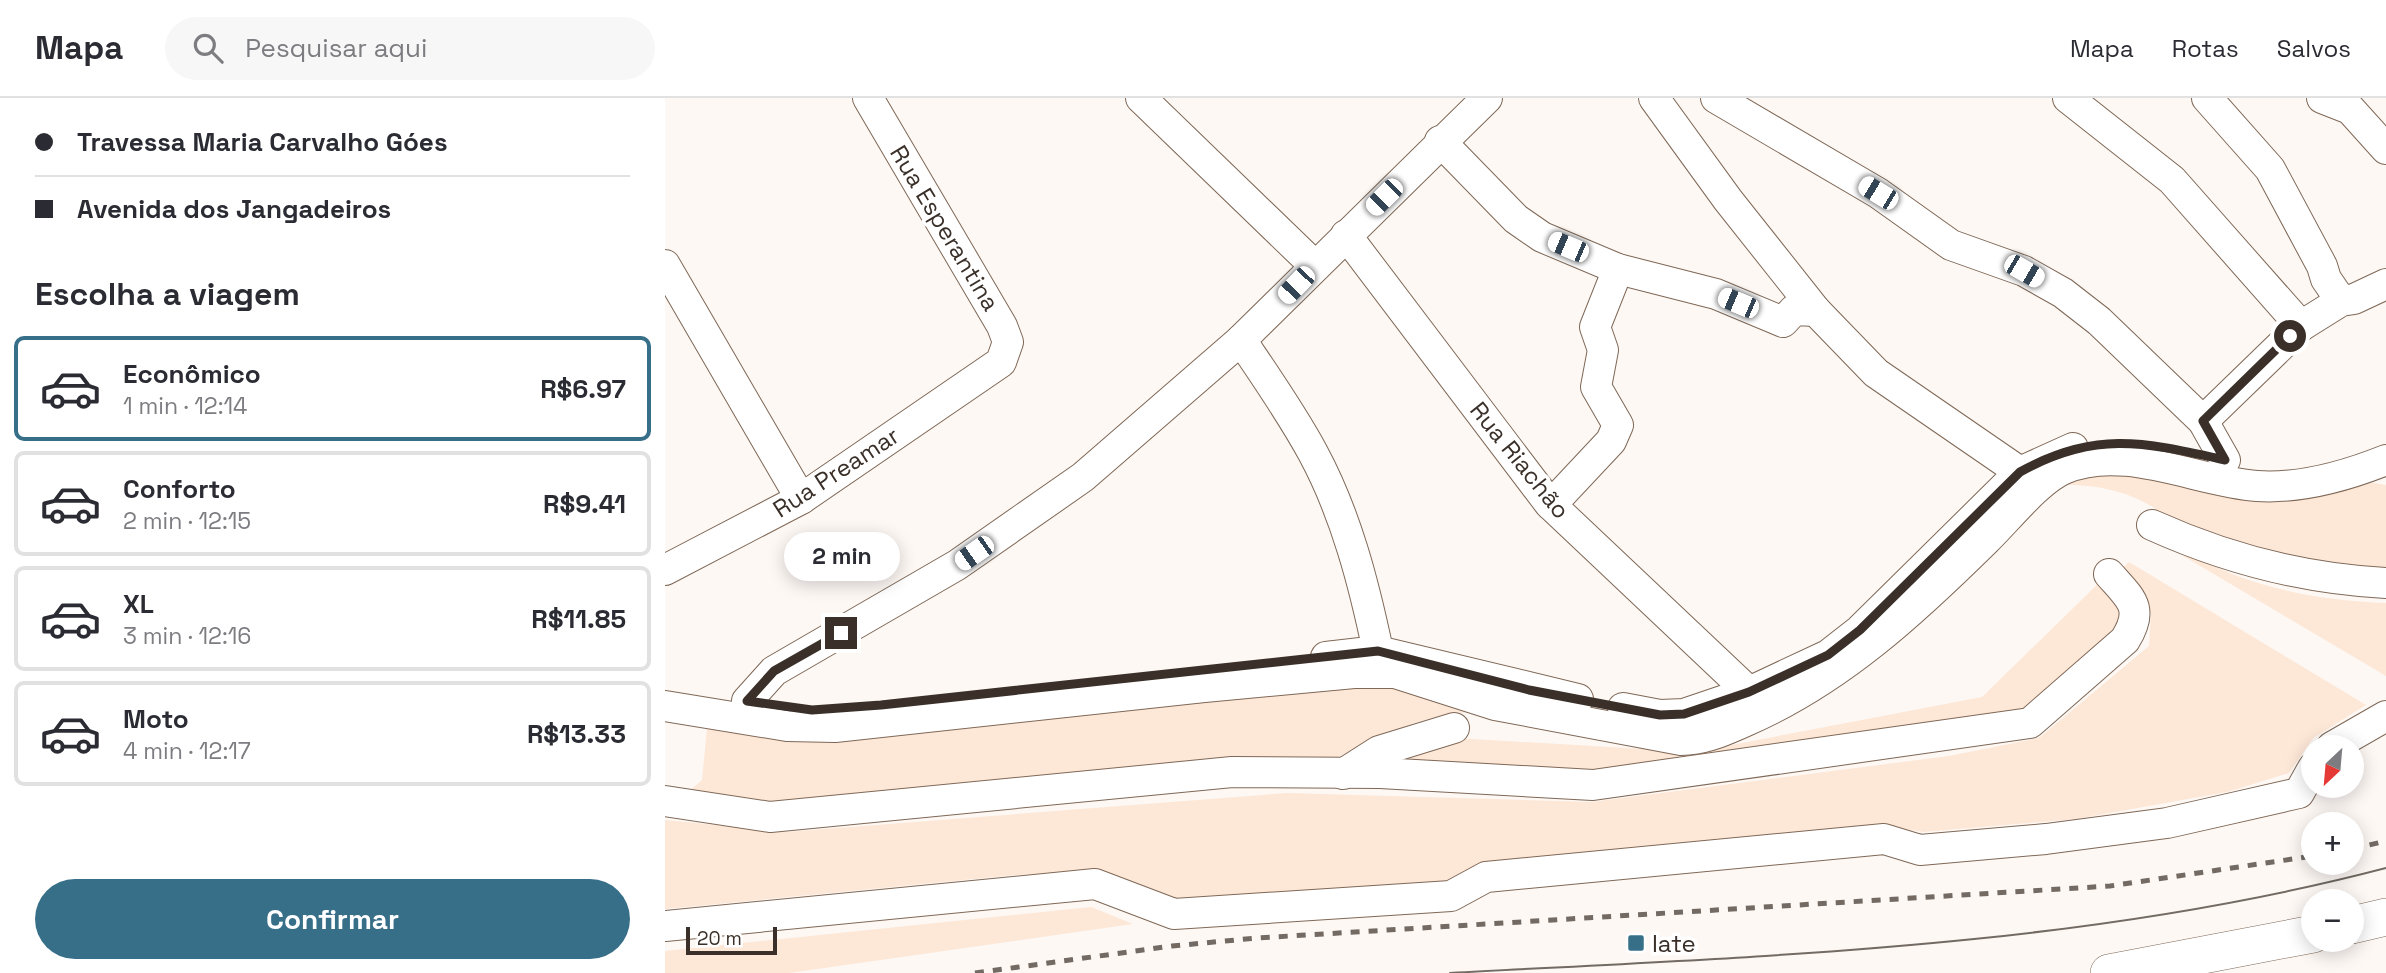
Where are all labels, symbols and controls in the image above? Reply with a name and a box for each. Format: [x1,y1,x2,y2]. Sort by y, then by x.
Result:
search box [165,17,655,80]
text: Mapa [35,27,123,69]
icon: search [189,29,227,67]
text: Pesquisar aqui [245,31,427,65]
text: Mapa [2070,33,2134,64]
text: Rotas [2172,33,2239,64]
text: Salvos [2277,33,2351,64]
text: Travessa Maria Carvalho Góes [77,125,448,159]
street label: Rua Esperantina [883,139,1007,317]
car [1855,173,1902,213]
car [1362,175,1407,219]
text: Avenida dos Jangadeiros [77,192,391,226]
car [1545,229,1592,265]
car [2001,251,2048,291]
car [1274,263,1319,307]
text: Escolha a viagem [35,274,300,314]
car [1715,285,1762,321]
route start [2274,320,2306,352]
icon: car [39,357,102,420]
text: Econômico [123,357,261,391]
text: R$6.97 [540,372,626,406]
text: 1 min · 12:14 [123,391,247,421]
street label: Rua Riachão [1463,395,1577,525]
street label: Rua Preamar [767,420,905,524]
icon: car [39,472,102,535]
text: Conforto [123,472,236,506]
text: R$9.41 [543,487,626,521]
text: 2 min · 12:15 [123,506,251,536]
callout: 2 min [783,532,899,580]
car [951,532,998,574]
text: 2 min [812,541,872,571]
icon: car [39,587,102,650]
text: XL [123,587,154,621]
text: R$11.85 [531,602,626,636]
route end [825,617,857,649]
text: 3 min · 12:16 [123,621,251,651]
icon: car [39,702,102,765]
text: Moto [123,702,189,736]
text: R$13.33 [527,717,626,751]
north arrow [2301,735,2364,798]
map controls [2301,735,2364,952]
text: 4 min · 12:17 [123,736,251,766]
button: + [2301,812,2364,875]
button: Confirmar [35,879,630,959]
button: − [2301,889,2364,952]
scale bar [686,924,777,956]
text: 20 m [697,926,742,951]
place label: Iate [1652,928,1696,959]
marker: Iate [1626,933,1646,953]

